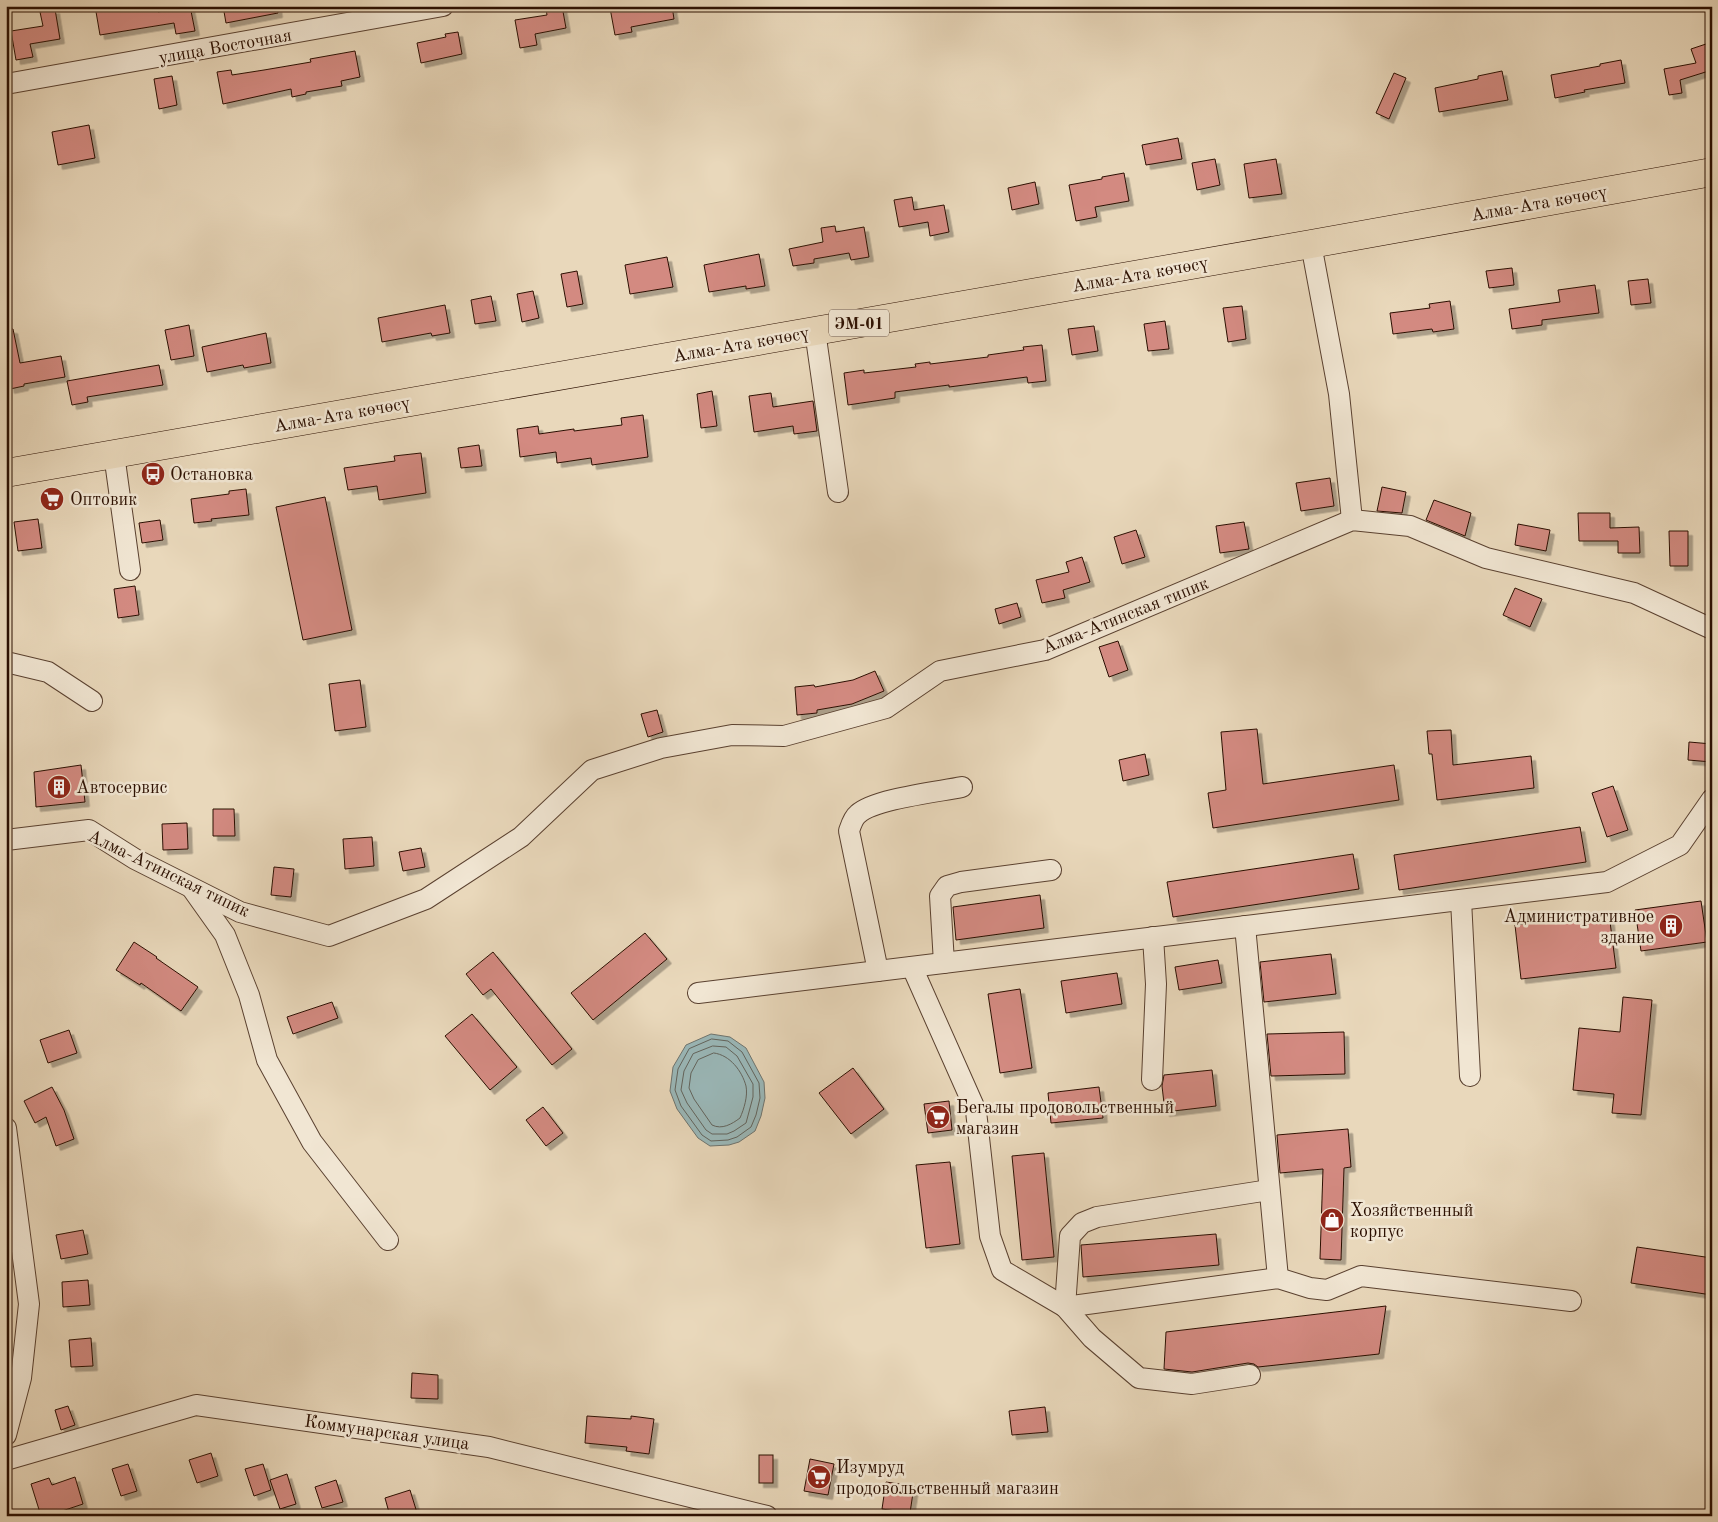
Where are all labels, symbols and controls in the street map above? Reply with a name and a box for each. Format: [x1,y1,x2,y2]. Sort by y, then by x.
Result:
street label: улица Восточная [157,26,293,68]
street label: Алма-Ата көчөсү [1470,183,1609,225]
street label: Алма-Ата көчөсү [1071,254,1210,296]
road number: ЭМ-01 [829,309,889,336]
street label: Алма-Ата көчөсү [672,324,811,366]
street label: Алма-Ата көчөсү [273,394,412,436]
bus stop icon: Остановка [140,461,166,487]
place label: Остановка [170,466,253,484]
supermarket icon: Оптовик [39,486,65,512]
place label: Оптовик [70,491,137,509]
street label: Алма-Атинская типик [1040,574,1211,658]
building icon: Автосервис [46,774,72,800]
place label: Автосервис [76,779,168,797]
street label: Алма-Атинская типик [85,827,252,921]
place label: Административное здание [1503,908,1654,947]
building icon: Административное здание [1658,913,1684,939]
place label: Бегалы продовольственный магазин [956,1099,1174,1138]
supermarket icon: Бегалы продовольственный магазин [925,1104,951,1130]
place label: Хозяйственный корпус [1350,1202,1473,1241]
shop icon: Хозяйственный корпус [1319,1207,1345,1233]
street label: Коммунарская улица [303,1412,471,1454]
place label: Изумруд продовольственный магазин [836,1459,1059,1498]
supermarket icon: Изумруд продовольственный магазин [806,1464,832,1490]

